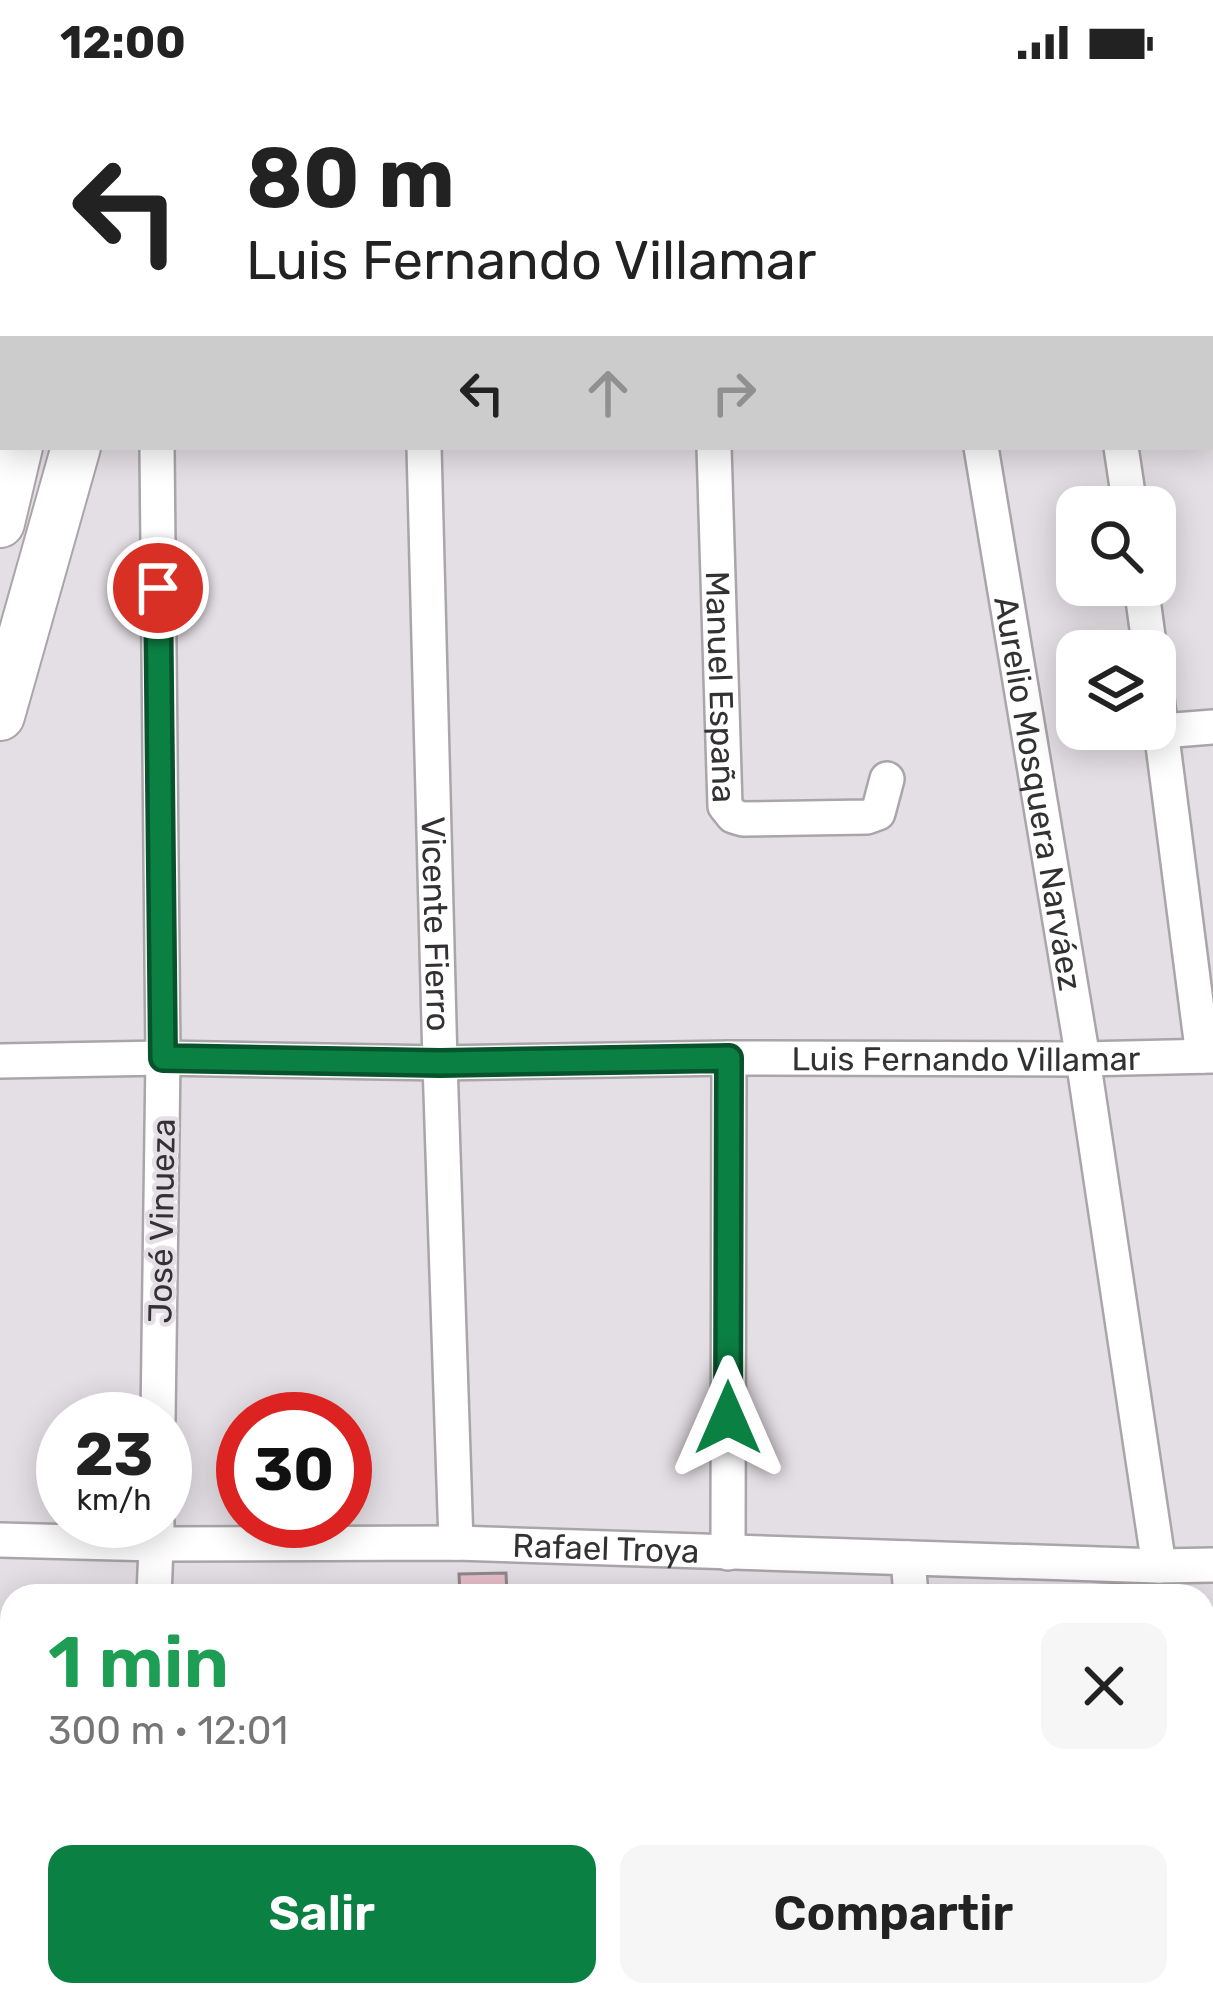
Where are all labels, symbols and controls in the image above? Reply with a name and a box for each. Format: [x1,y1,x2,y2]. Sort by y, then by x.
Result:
text: 12:00 [60,16,186,69]
text: 80 m [246,128,455,228]
icon: left [48,132,204,288]
text: Luis Fernando Villamar [246,229,816,293]
icon: left [449,360,515,426]
icon: ahead [575,360,641,426]
icon: right [701,360,767,426]
map controls [1056,486,1176,750]
button: search [1056,486,1176,606]
pin [107,537,209,639]
icon: arrive [125,555,191,621]
street label: Manuel España [698,570,744,803]
street label: Aurelio Mosquera Narváez [986,593,1090,993]
button: layers [1056,630,1176,750]
street label: Vicente Fierro [414,816,458,1032]
street label: Luis Fernando Villamar [791,1039,1141,1079]
street label: José Vinueza [140,1118,183,1324]
position arrow [665,1355,791,1481]
speed limit sign: 30 [216,1392,372,1548]
text: 23 [75,1419,153,1490]
text: km/h [77,1482,151,1518]
street label: Rafael Troya [512,1526,700,1571]
text: 1 min [48,1620,229,1705]
button: close [1041,1623,1167,1749]
text: 300 m · 12:01 [48,1708,288,1754]
button: Salir [48,1845,596,1983]
button: Compartir [620,1845,1167,1983]

